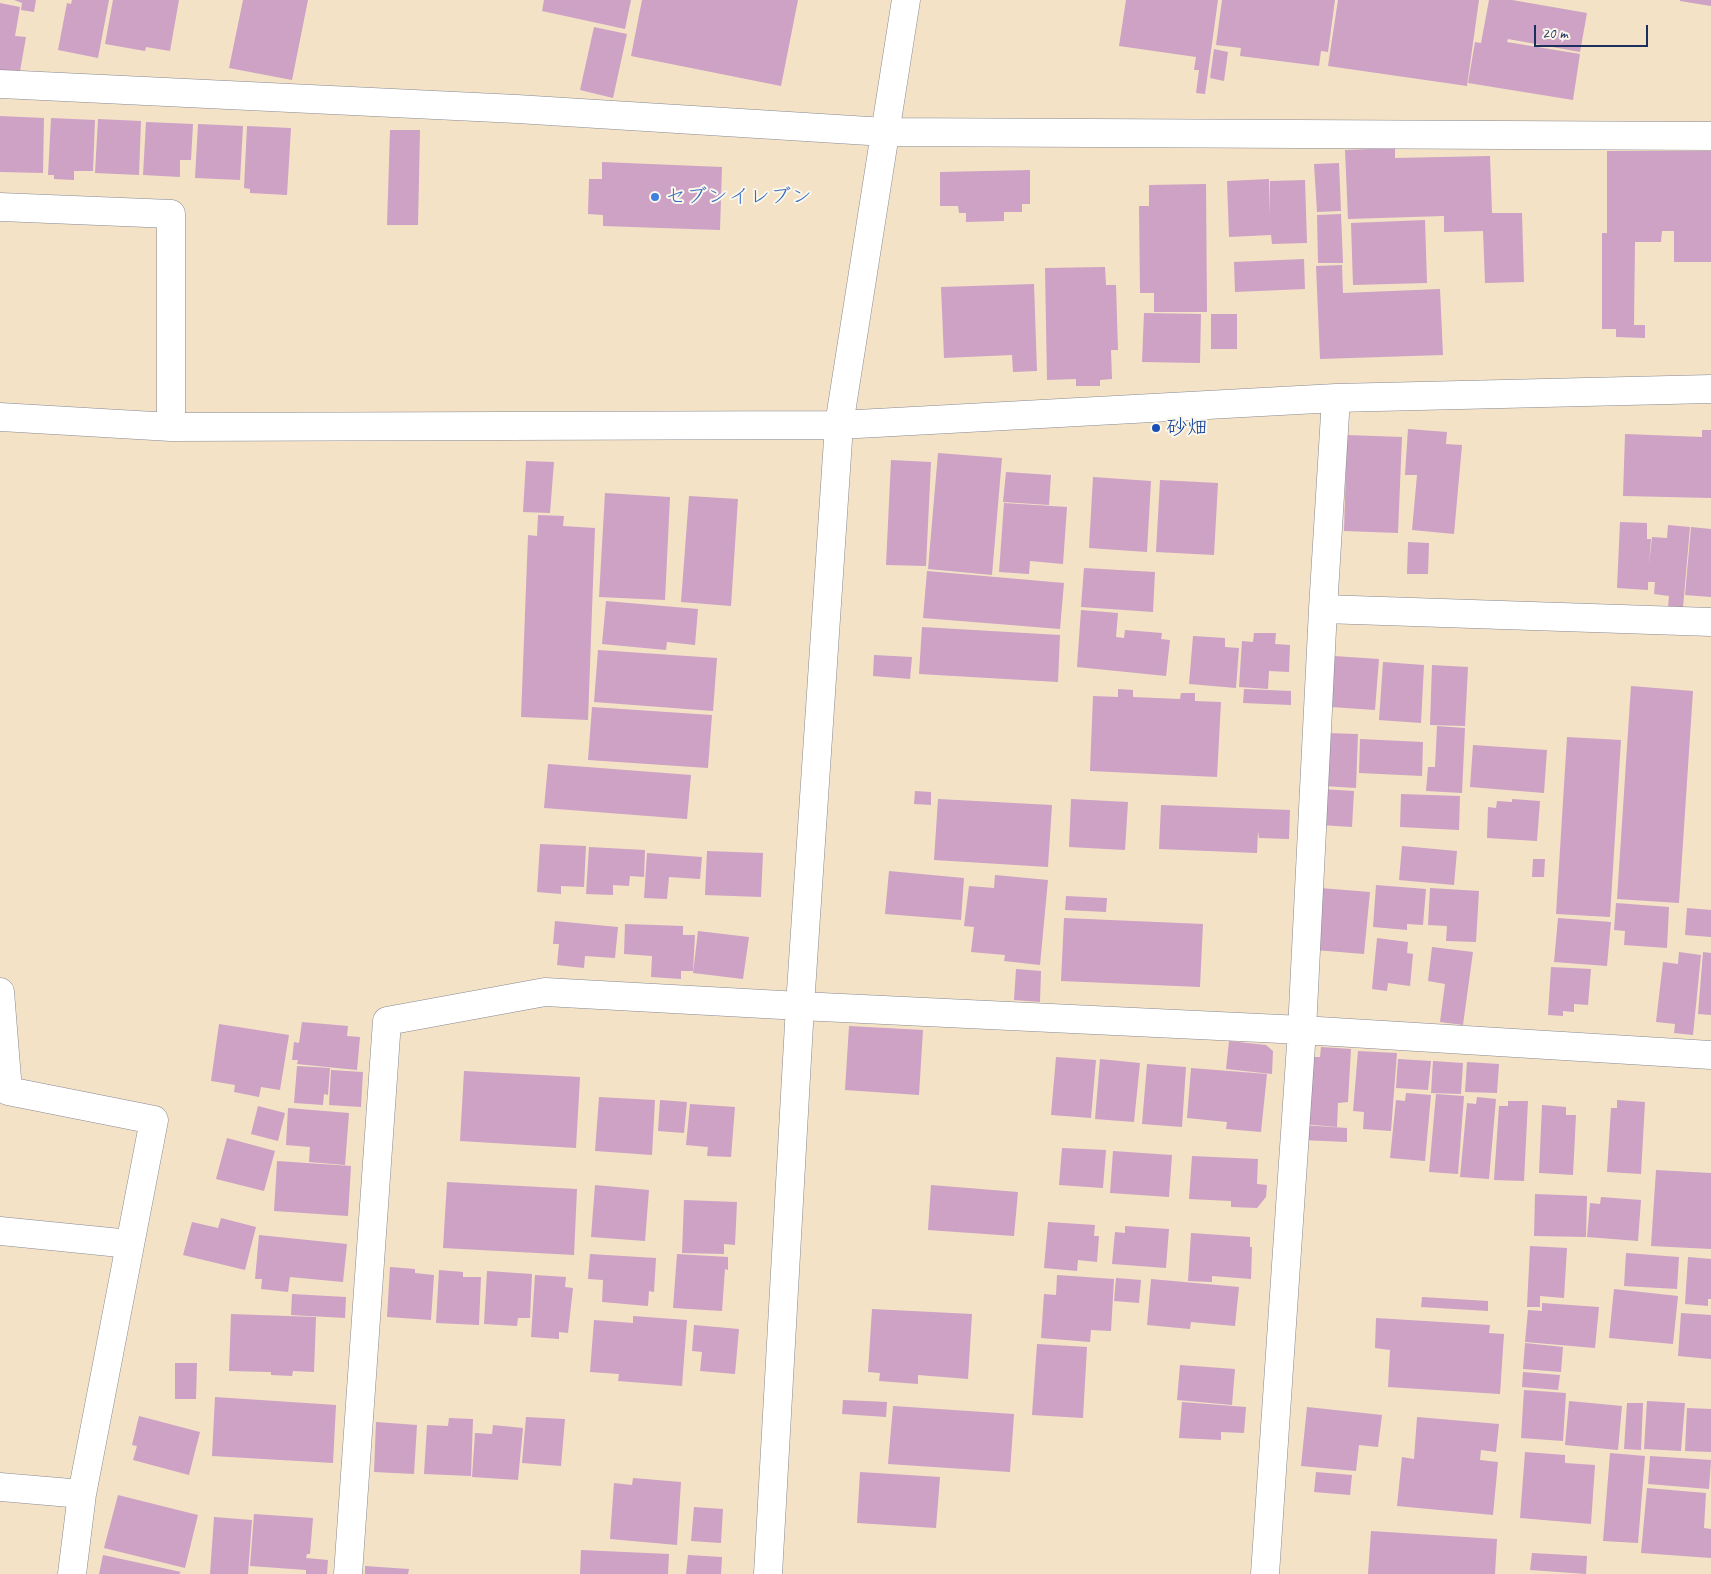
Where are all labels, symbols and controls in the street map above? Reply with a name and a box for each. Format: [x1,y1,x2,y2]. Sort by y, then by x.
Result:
scale bar [1536,15,1650,47]
text: 20 m [1542,24,1568,43]
place label: セブンイレブン [665,184,812,210]
marker: セブンイレブン [649,191,661,203]
place label: 砂畑 [1166,415,1208,441]
marker: 砂畑 [1150,422,1162,434]

